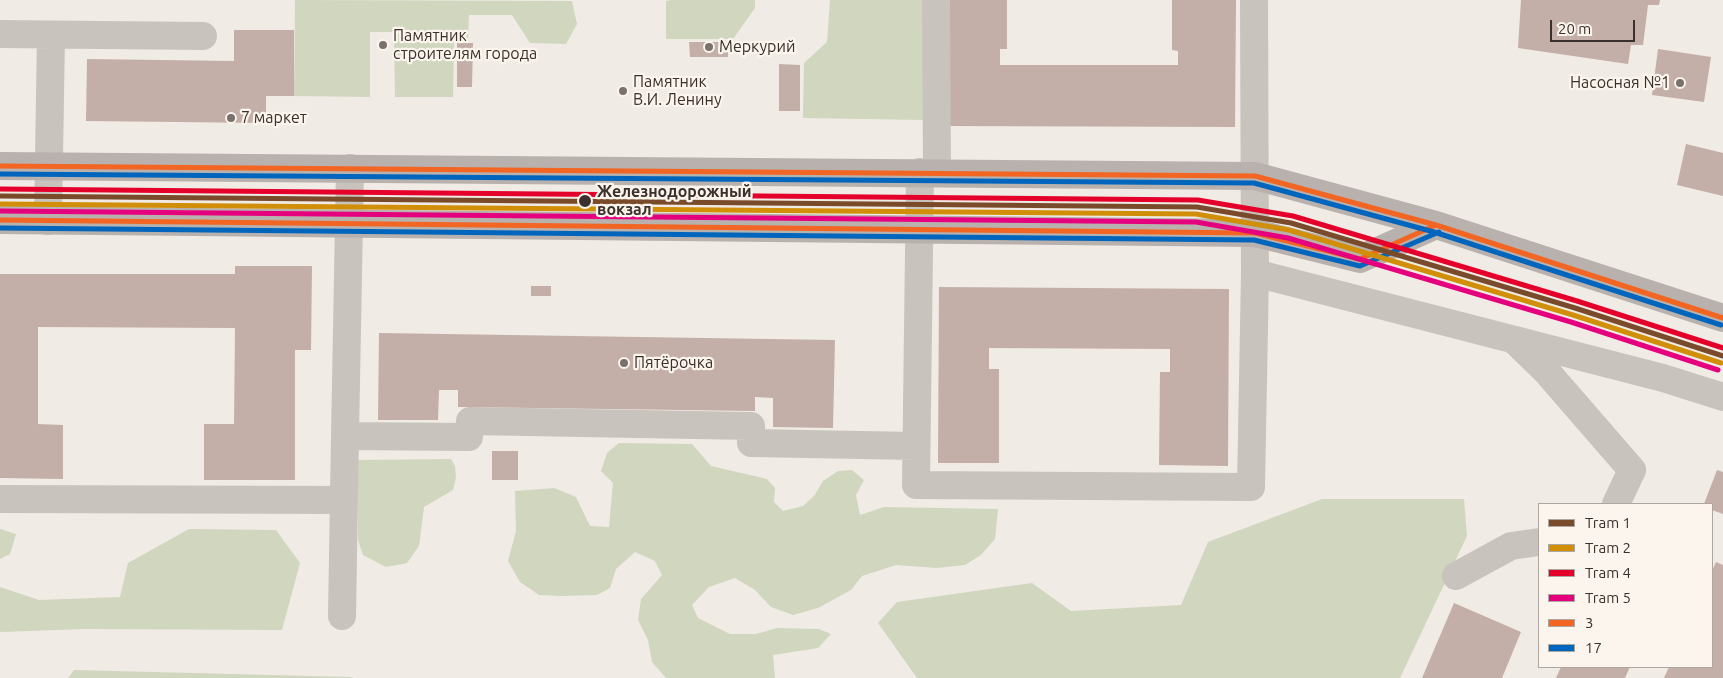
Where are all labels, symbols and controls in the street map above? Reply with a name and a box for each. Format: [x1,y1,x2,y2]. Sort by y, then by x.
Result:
scale bar [1553,10,1638,42]
text: 20 m [1558,20,1591,37]
place label: Памятник строителям города [393,26,537,64]
place label: Меркурий [719,37,795,57]
marker: Памятник строителям города [377,39,389,51]
marker: Меркурий [703,41,715,53]
place label: Памятник В.И. Ленину [633,72,722,110]
place label: Насосная №1 [1570,73,1670,93]
marker: Насосная №1 [1674,77,1686,89]
marker: Памятник В.И. Ленину [617,85,629,97]
place label: 7 маркет [241,108,307,128]
marker: 7 маркет [225,112,237,124]
place label: Железнодорожный вокзал [597,182,752,220]
marker: Железнодорожный вокзал [577,193,593,209]
place label: Пятёрочка [634,353,713,373]
marker: Пятёрочка [618,357,630,369]
legend [1538,503,1713,668]
text: Tram 1 [1585,514,1631,531]
text: Tram 2 [1585,539,1631,556]
text: Tram 4 [1585,564,1631,581]
text: Tram 5 [1585,589,1631,606]
text: 3 [1585,614,1593,631]
text: 17 [1585,639,1602,656]

